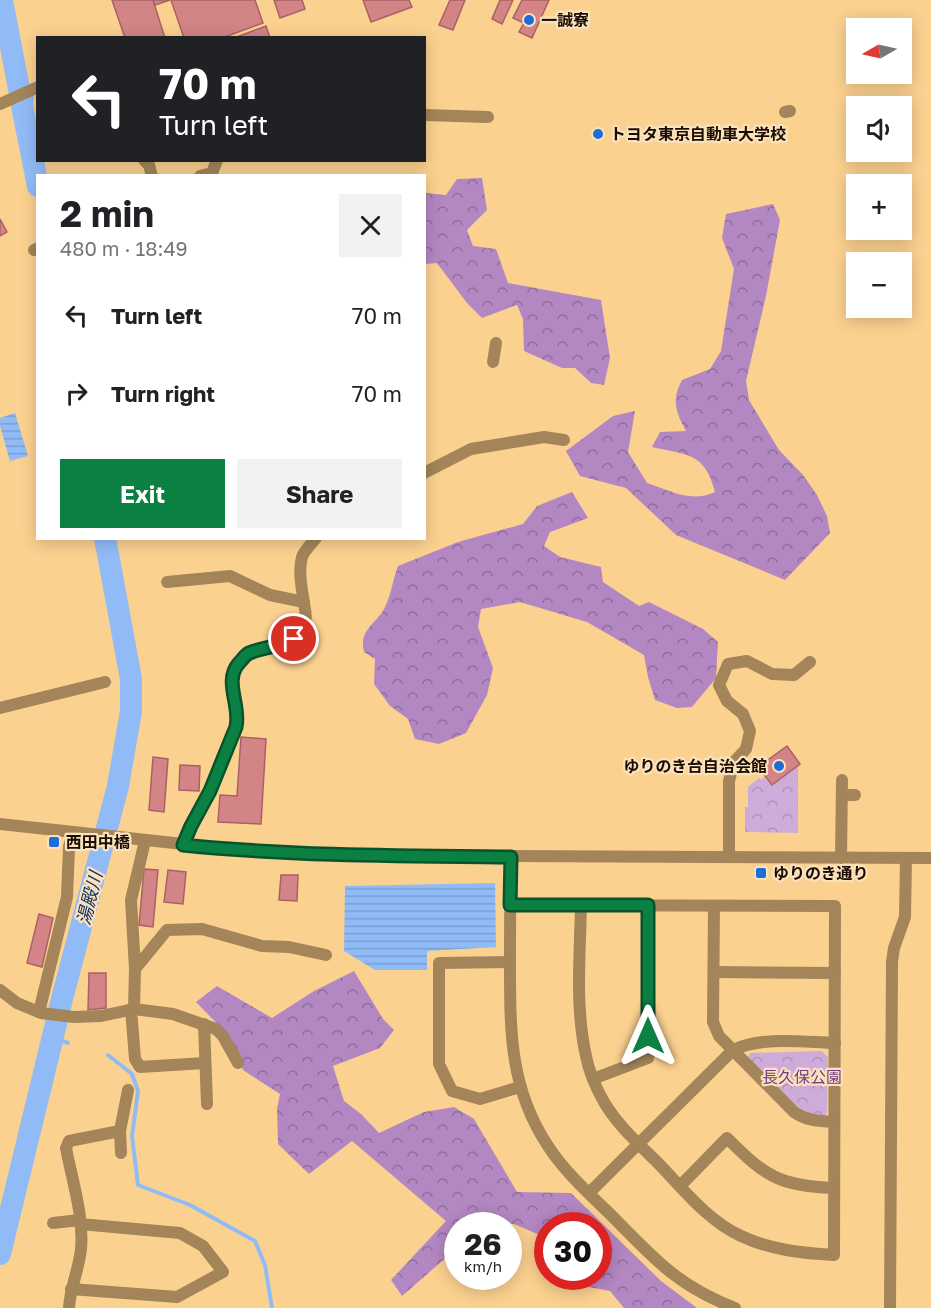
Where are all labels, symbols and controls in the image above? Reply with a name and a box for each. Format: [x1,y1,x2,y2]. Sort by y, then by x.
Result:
place label: 一誠寮 [541,10,589,30]
marker: 一誠寮 [522,13,536,27]
north arrow [846,18,912,84]
map controls [846,18,912,318]
text: 70 m [159,58,256,108]
icon: left [60,60,138,138]
button: sound [846,96,912,162]
text: Turn left [159,109,268,141]
place label: トヨタ東京自動車大学校 [610,124,786,144]
marker: トヨタ東京自動車大学校 [591,127,605,141]
button: + [846,174,912,240]
text: 2 min [60,192,154,235]
button: close [339,194,402,257]
text: 480 m · 18:49 [60,236,188,260]
button: − [846,252,912,318]
icon: left [60,299,93,332]
text: Turn left [111,302,202,329]
text: 70 m [352,302,402,329]
icon: right [60,377,93,410]
text: Turn right [111,380,215,407]
text: 70 m [352,380,402,407]
button: Exit [60,459,225,528]
button: Share [237,459,402,528]
pin [268,613,319,664]
icon: arrive [277,622,310,655]
place label: ゆりのき台自治会館 [623,756,767,776]
marker: ゆりのき台自治会館 [772,759,786,773]
place label: 西田中橋 [66,832,130,852]
marker: 西田中橋 [47,835,61,849]
place label: ゆりのき通り [773,863,869,883]
marker: ゆりのき通り [754,866,768,880]
water label: 湯殿川 [72,867,107,927]
position arrow [616,1004,680,1068]
park label: 長久保公園 [762,1067,842,1087]
speed limit sign: 30 [534,1212,612,1290]
text: 26 [464,1226,502,1262]
text: km/h [464,1257,502,1275]

